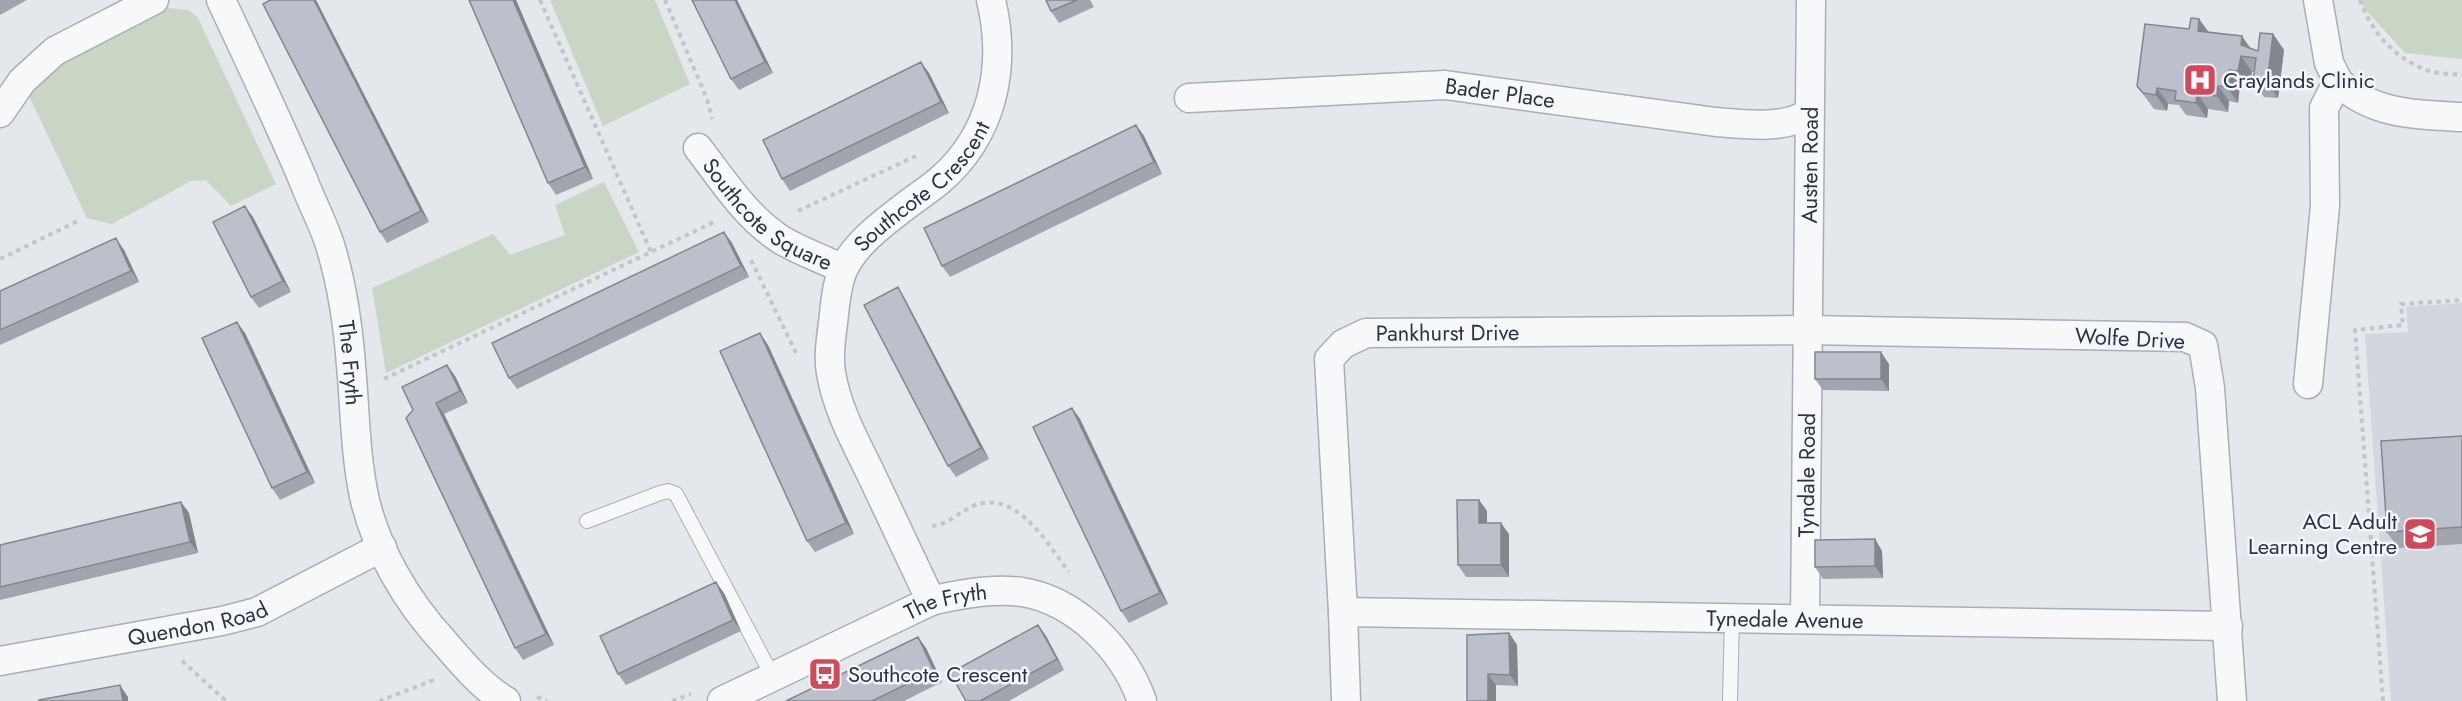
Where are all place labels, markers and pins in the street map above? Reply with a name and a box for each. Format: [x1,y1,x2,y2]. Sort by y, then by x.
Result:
hospital icon: Craylands Clinic [2182,62,2218,98]
place label: Craylands Clinic [2223,64,2375,96]
place label: ACL Adult Learning Centre [2248,505,2398,562]
school or university icon: ACL Adult Learning Centre [2402,516,2438,552]
bus stop icon: Southcote Crescent [807,656,843,692]
place label: Southcote Crescent [848,658,1028,690]

